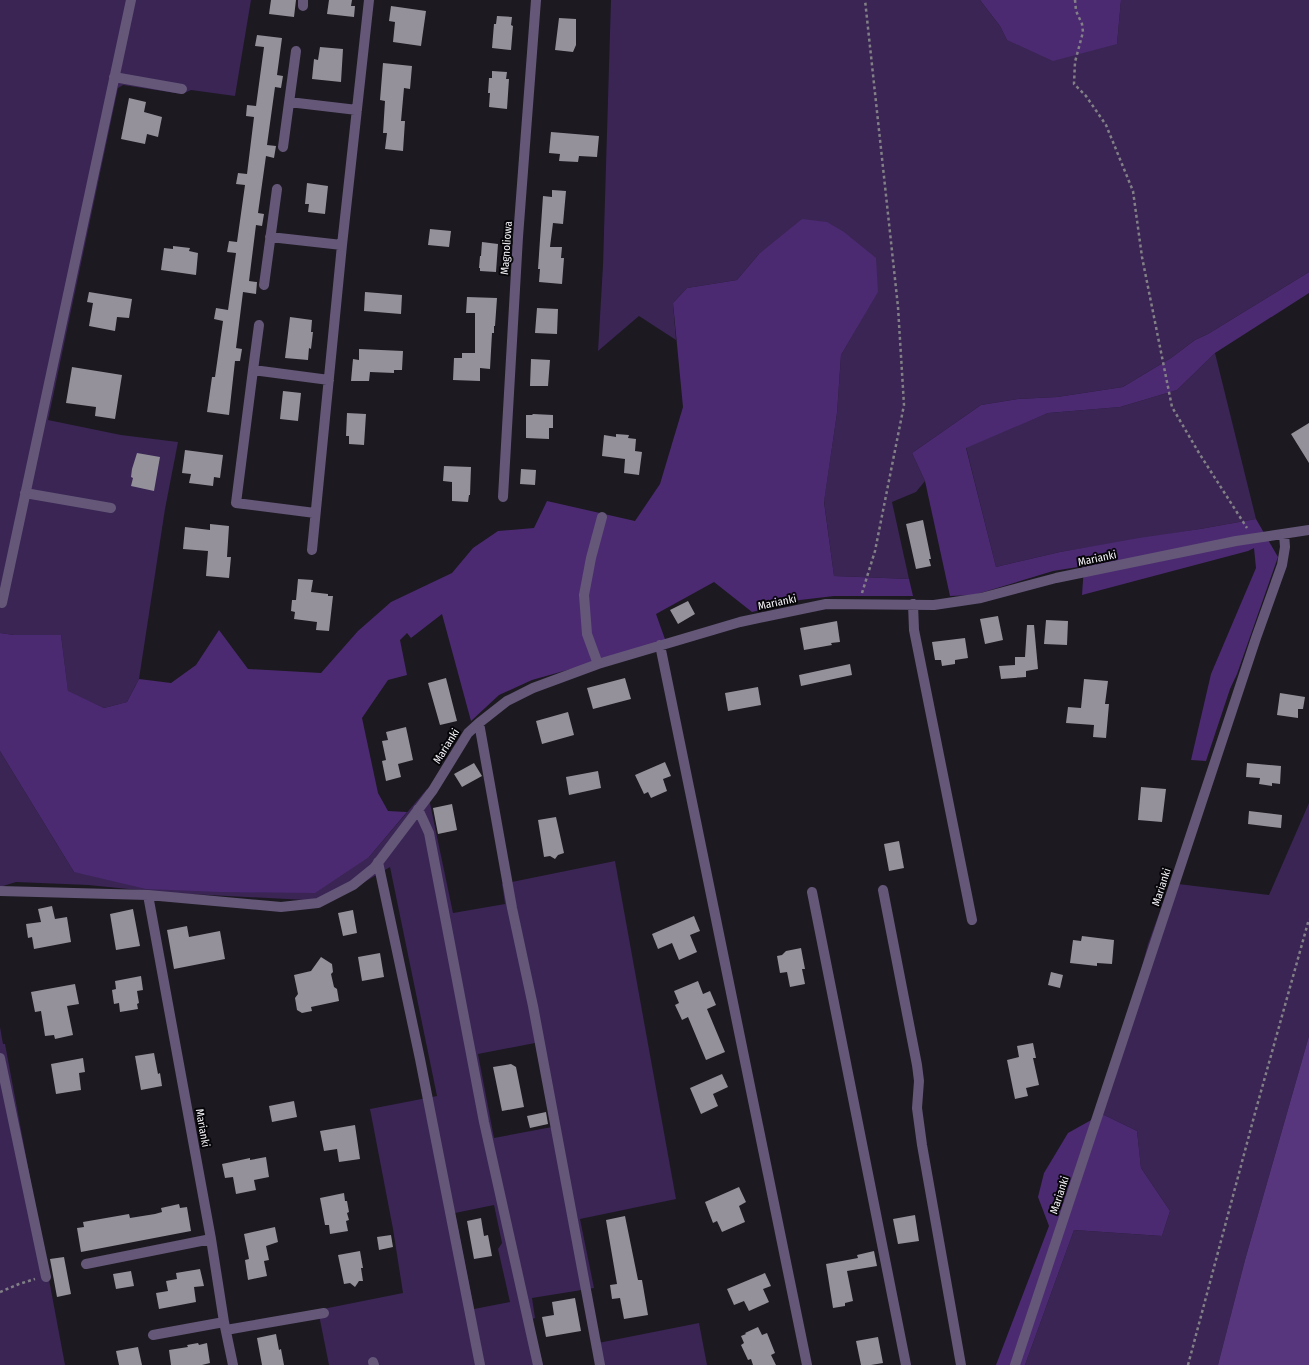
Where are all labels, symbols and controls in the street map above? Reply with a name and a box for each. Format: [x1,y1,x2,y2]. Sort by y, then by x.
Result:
street label: Magnoliowa [498,221,515,275]
street label: Marianki [1077,548,1118,569]
street label: Marianki [757,592,798,613]
street label: Marianki [431,726,462,766]
street label: Marianki [1149,866,1174,908]
street label: Marianki [193,1108,212,1149]
street label: Marianki [1047,1174,1072,1216]

